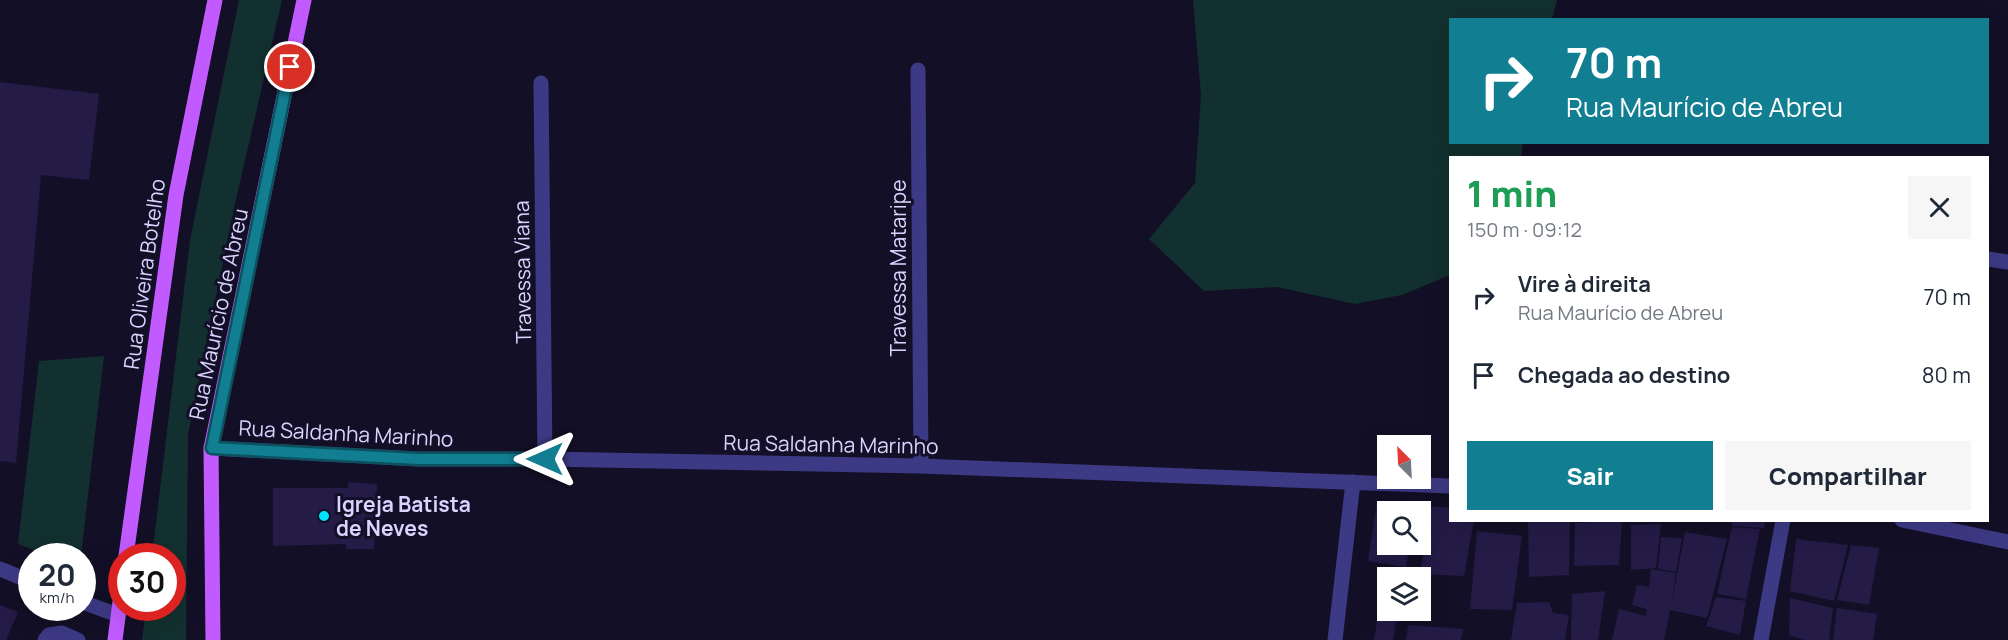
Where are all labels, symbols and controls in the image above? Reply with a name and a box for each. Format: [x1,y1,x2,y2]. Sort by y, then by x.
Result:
text: 70 m [1566,33,1662,91]
pin [264,41,315,92]
icon: right [1467,42,1545,120]
icon: arrive [273,50,306,83]
text: Rua Maurício de Abreu [1566,88,1843,125]
text: 1 min [1467,169,1557,218]
button: close [1908,176,1971,239]
street label: Rua Oliveira Botelho [117,177,171,371]
street label: Travessa Mataripe [884,180,912,356]
street label: Travessa Viana [507,200,537,344]
street label: Rua Maurício de Abreu [182,206,254,422]
text: 150 m · 09:12 [1467,216,1582,243]
text: Vire à direita [1518,269,1651,299]
icon: right [1467,281,1500,314]
text: 70 m [1923,282,1971,312]
text: Rua Maurício de Abreu [1518,299,1723,326]
icon: arrive [1467,359,1500,392]
text: Chegada ao destino [1518,360,1730,390]
text: 80 m [1922,360,1971,390]
street label: Rua Saldanha Marinho [238,413,454,453]
position arrow [513,427,577,491]
street label: Rua Saldanha Marinho [723,428,939,460]
north arrow [1377,435,1431,489]
map controls [1377,435,1431,621]
button: Sair [1467,441,1713,510]
button: Compartilhar [1725,441,1971,510]
place label: Igreja Batista de Neves [336,490,471,542]
button: search [1377,501,1431,555]
marker: Igreja Batista de Neves [317,509,331,523]
speed limit sign: 30 [108,543,186,621]
text: 20 [38,554,76,595]
button: layers [1377,567,1431,621]
text: km/h [40,587,74,608]

